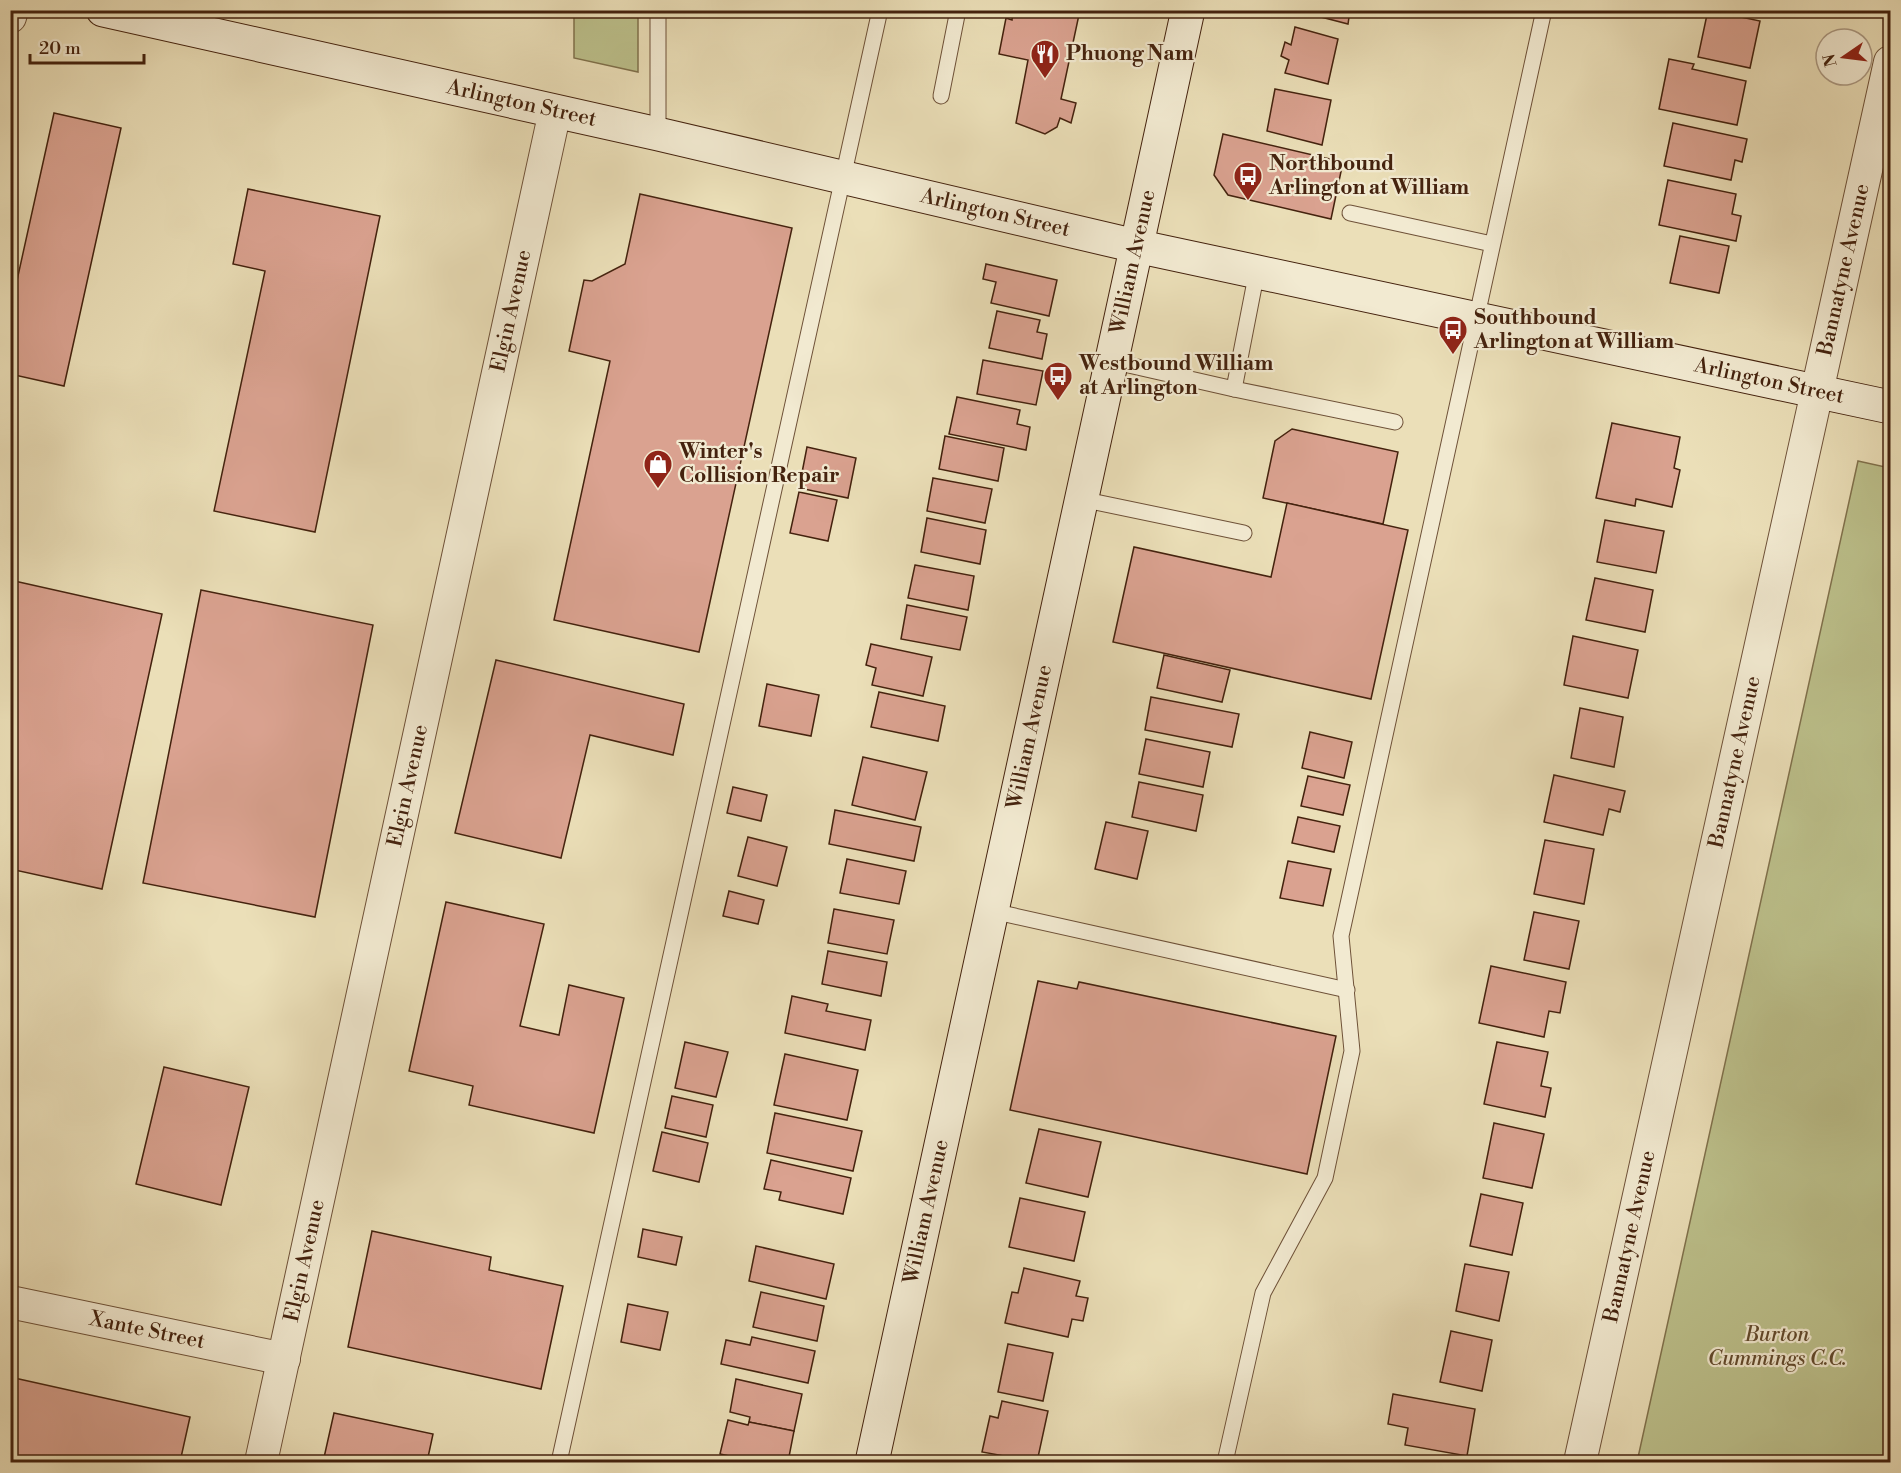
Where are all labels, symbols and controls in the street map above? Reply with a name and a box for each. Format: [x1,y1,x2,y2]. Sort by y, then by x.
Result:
scale bar [30,27,144,65]
north arrow [1814,27,1874,87]
text: 20 m [39,37,81,60]
restaurant icon: Phuong Nam [1029,38,1061,80]
place label: Phuong Nam [1066,41,1194,67]
text: N [1819,51,1842,69]
street label: Arlington Street [443,74,600,133]
place label: Northbound Arlington at William [1268,151,1469,201]
bus stop icon: Northbound Arlington at William [1232,160,1264,202]
street label: Bannatyne Avenue [1812,181,1876,359]
street label: Arlington Street [917,183,1073,243]
street label: William Avenue [1105,187,1161,338]
street label: Elgin Avenue [486,247,537,375]
place label: Southbound Arlington at William [1473,305,1674,355]
bus stop icon: Southbound Arlington at William [1437,314,1469,356]
place label: Westbound William at Arlington [1078,351,1273,401]
street label: Arlington Street [1691,352,1847,410]
bus stop icon: Westbound William at Arlington [1042,360,1074,402]
place label: Winter's Collision Repair [678,439,840,489]
shop icon: Winter's Collision Repair [642,448,674,490]
street label: William Avenue [1001,662,1058,813]
street label: Bannatyne Avenue [1703,673,1767,851]
street label: Elgin Avenue [382,722,434,850]
street label: William Avenue [898,1137,955,1288]
street label: Bannatyne Avenue [1598,1148,1662,1326]
street label: Elgin Avenue [279,1197,331,1324]
street label: Xante Street [86,1306,208,1355]
park label: Burton Cummings C.C. [1708,1322,1846,1372]

